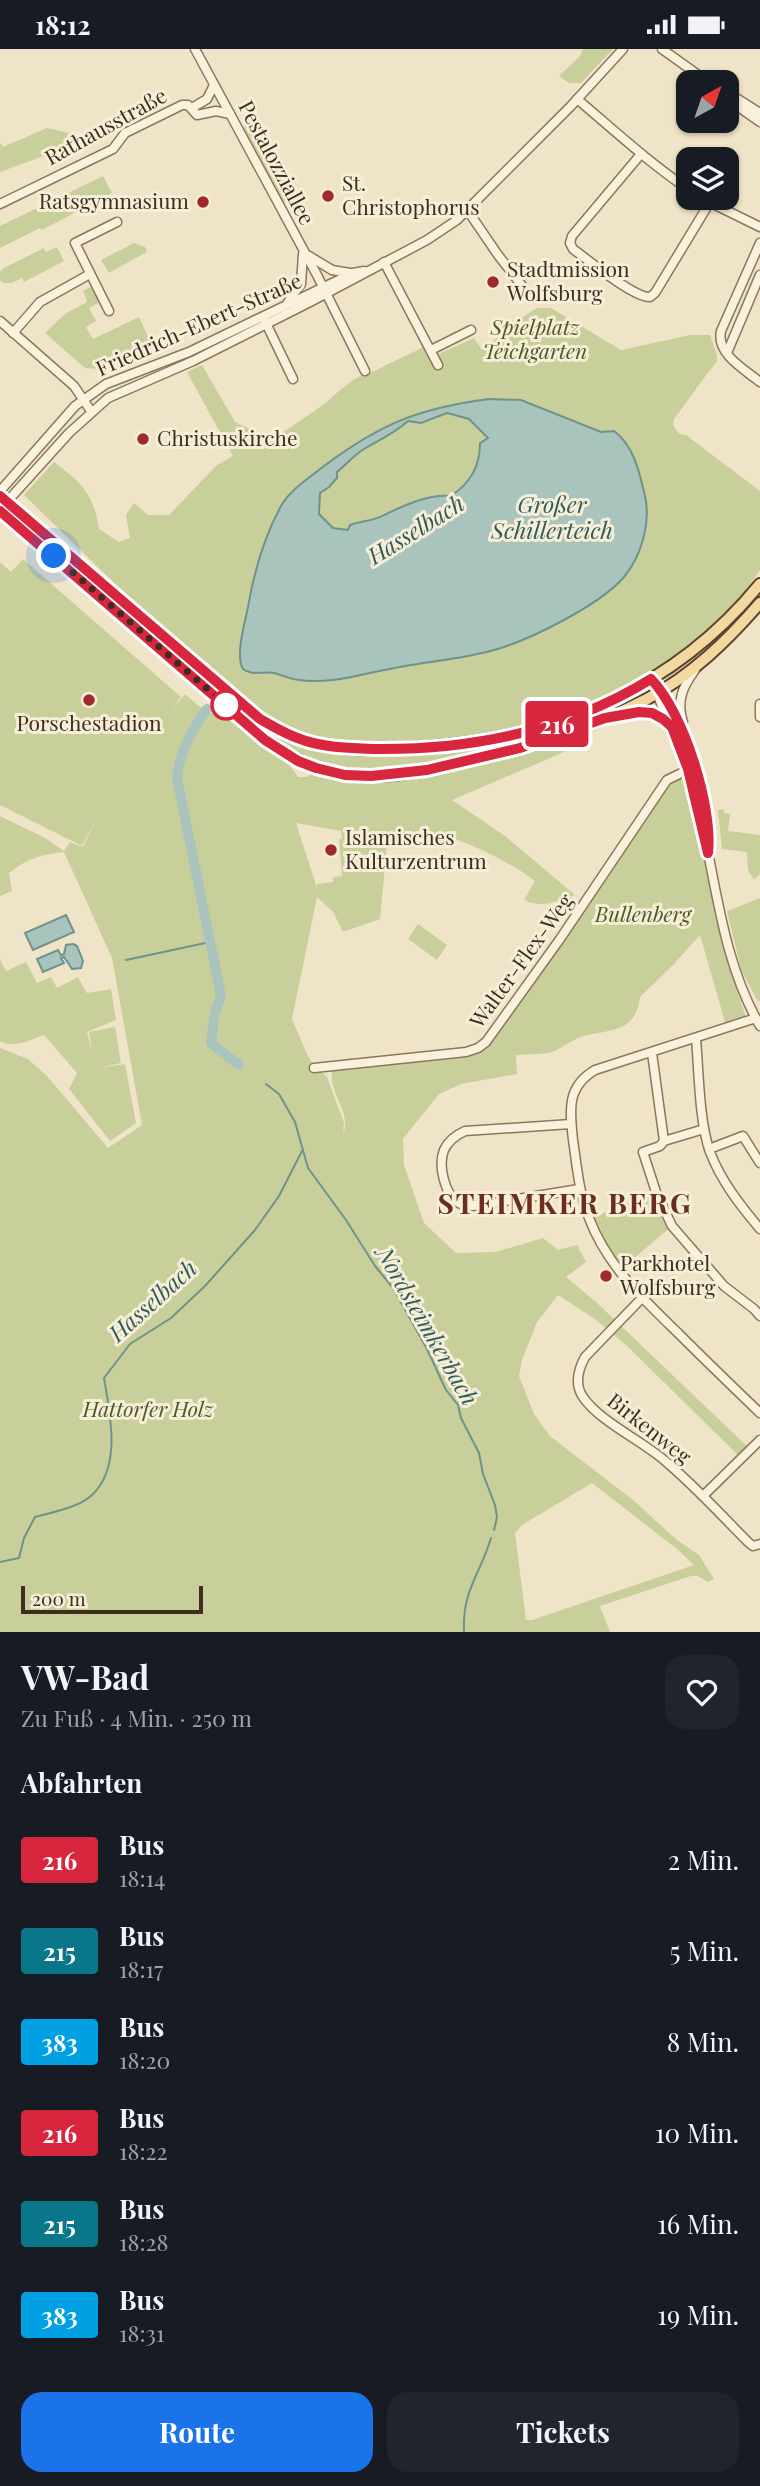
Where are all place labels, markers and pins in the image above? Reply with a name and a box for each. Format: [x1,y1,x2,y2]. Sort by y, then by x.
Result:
place label: St. Christophorus [342,168,480,220]
place label: Ratsgymnasium [39,186,189,214]
marker: St. Christophorus [320,188,336,204]
marker: Ratsgymnasium [195,194,211,210]
place label: Stadtmission Wolfsburg [506,254,630,306]
marker: Stadtmission Wolfsburg [485,274,501,290]
place label: Christuskirche [157,423,298,451]
marker: Christuskirche [135,431,151,447]
unlabelled marker [211,690,241,720]
marker: Porschestadion [81,692,97,708]
place label: Porschestadion [16,708,162,736]
place label: Islamisches Kulturzentrum [345,822,487,874]
marker: Islamisches Kulturzentrum [323,842,339,858]
place label: Parkhotel Wolfsburg [619,1248,716,1300]
marker: Parkhotel Wolfsburg [598,1268,614,1284]

